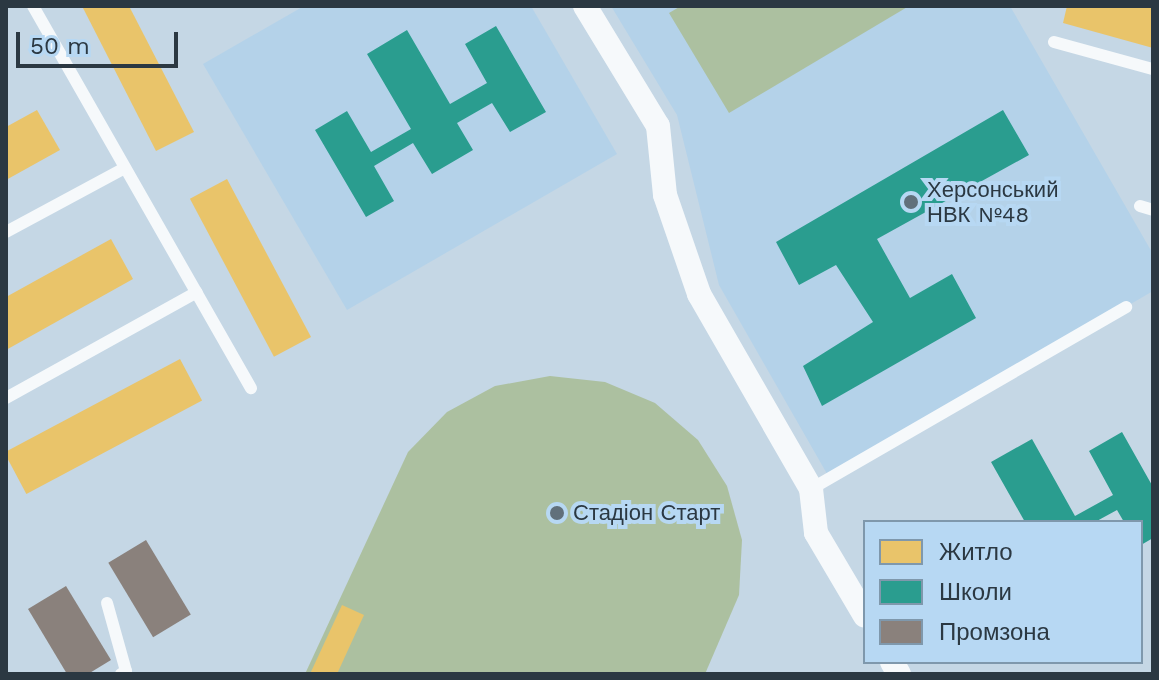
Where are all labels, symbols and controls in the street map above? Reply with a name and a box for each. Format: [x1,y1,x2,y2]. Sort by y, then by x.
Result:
scale bar [20,16,182,66]
text: 50 m [30,32,90,60]
place label: Херсонський НВК №48 [927,176,1058,228]
marker: Херсонський НВК №48 [902,193,920,211]
place label: Стадіон Старт [573,500,720,526]
marker: Стадіон Старт [548,504,566,522]
legend [863,520,1143,664]
text: Житло [939,538,1013,566]
text: Школи [939,578,1012,606]
text: Промзона [939,618,1050,646]

